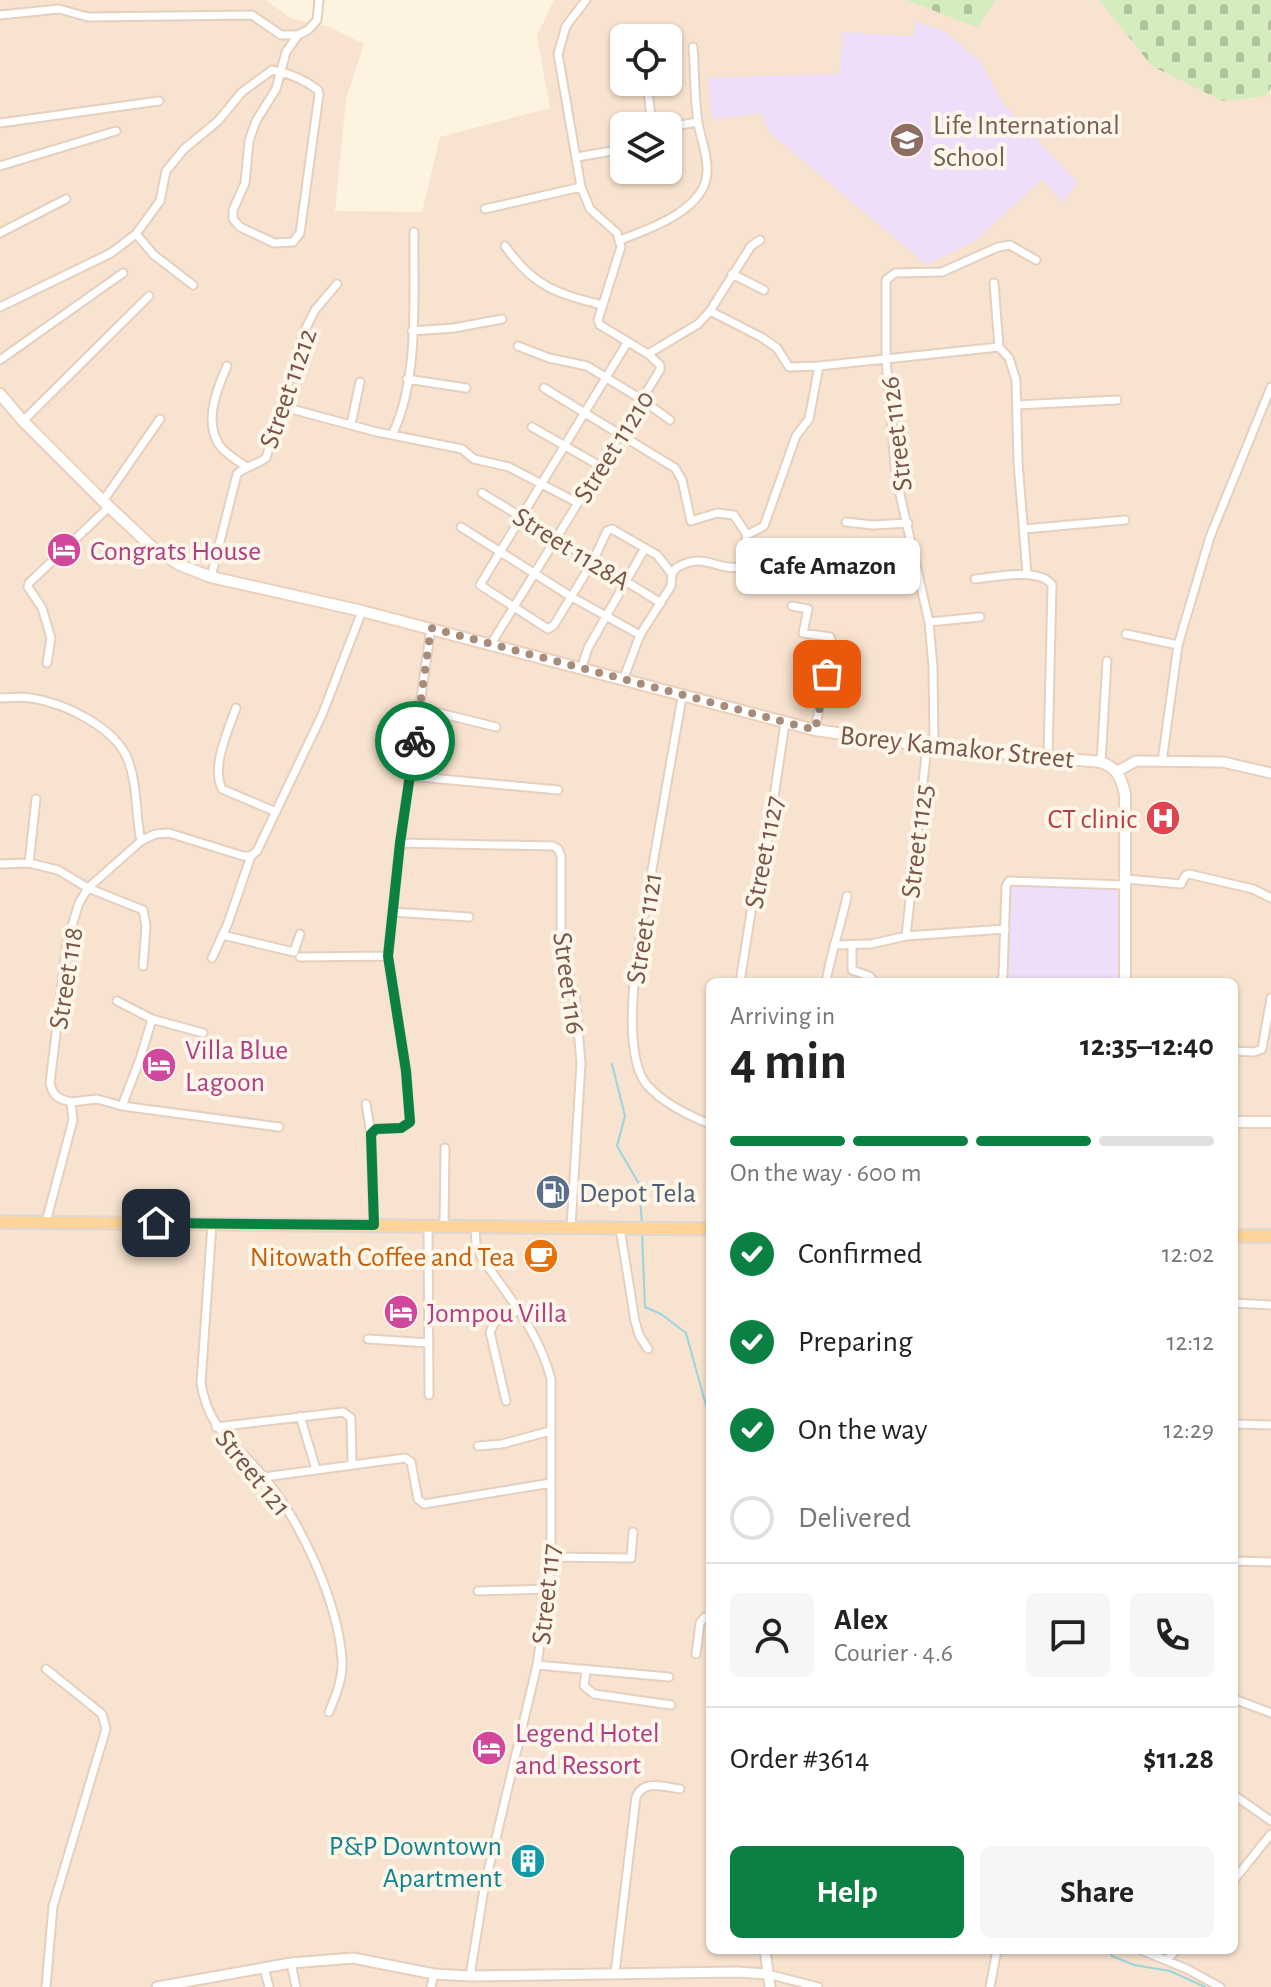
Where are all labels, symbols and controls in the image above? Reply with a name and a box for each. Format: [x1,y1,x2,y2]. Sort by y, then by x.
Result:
map controls [610,24,682,184]
button: locate [610,24,682,96]
button: layers [610,112,682,184]
place label: Life International School [933,112,1120,172]
school or university icon: Life International School [888,121,926,159]
street label: Street 11212 [255,325,322,452]
street label: Street 1126 [876,375,918,493]
street label: Street 11210 [569,386,660,508]
street label: Street 1128A [508,503,634,597]
hotel icon: Congrats House [45,531,83,569]
place label: Congrats House [90,538,261,566]
callout: Cafe Amazon [735,538,919,594]
text: Cafe Amazon [760,553,896,579]
pin [793,640,861,708]
icon: bag [805,652,849,696]
courier [375,701,455,781]
icon: bike [393,719,437,763]
street label: Borey Kamakor Street [838,722,1075,774]
street label: Street 1125 [897,783,939,900]
street label: Street 1127 [740,794,790,911]
hospital icon: CT clinic [1144,799,1182,837]
place label: CT clinic [1048,806,1137,834]
street label: Street 1121 [622,871,668,986]
street label: Street 118 [45,925,89,1031]
street label: Street 116 [547,930,589,1036]
text: Arriving in [730,1003,835,1029]
text: 12:35–12:40 [1080,1031,1214,1061]
text: 4 min [730,1036,847,1088]
place label: Villa Blue Lagoon [185,1037,288,1097]
hotel icon: Villa Blue Lagoon [140,1046,178,1084]
text: On the way · 600 m [730,1160,922,1186]
fuel station icon: Depot Tela [534,1173,572,1211]
place label: Depot Tela [579,1180,696,1208]
pin [122,1189,190,1257]
icon: home [134,1201,178,1245]
icon: check [730,1232,774,1276]
cafe icon: Nitowath Coffee and Tea [522,1237,560,1275]
text: Confirmed [798,1239,922,1269]
text: 12:02 [1162,1241,1214,1267]
place label: Nitowath Coffee and Tea [250,1244,515,1272]
hotel icon: Jompou Villa [382,1293,420,1331]
place label: Jompou Villa [427,1300,567,1328]
icon: check [730,1320,774,1364]
text: Preparing [798,1327,913,1357]
text: 12:12 [1166,1329,1214,1355]
icon: check [730,1408,774,1452]
text: On the way [798,1415,927,1445]
text: 12:29 [1163,1417,1214,1443]
street label: Street 121 [209,1425,296,1522]
text: Delivered [798,1503,911,1533]
street label: Street 117 [528,1542,566,1646]
button: person [730,1593,814,1677]
button: chat [1026,1593,1110,1677]
button: phone [1130,1593,1214,1677]
text: Alex [834,1605,888,1635]
text: Courier · 4.6 [834,1640,953,1666]
place label: Legend Hotel and Ressort [515,1720,660,1780]
hotel icon: Legend Hotel and Ressort [470,1729,508,1767]
text: Order #3614 [730,1744,869,1774]
text: $11.28 [1143,1744,1214,1774]
place label: P&P Downtown Apartment [329,1833,502,1893]
building icon: P&P Downtown Apartment [509,1842,547,1880]
button: Help [730,1846,964,1938]
button: Share [980,1846,1214,1938]

